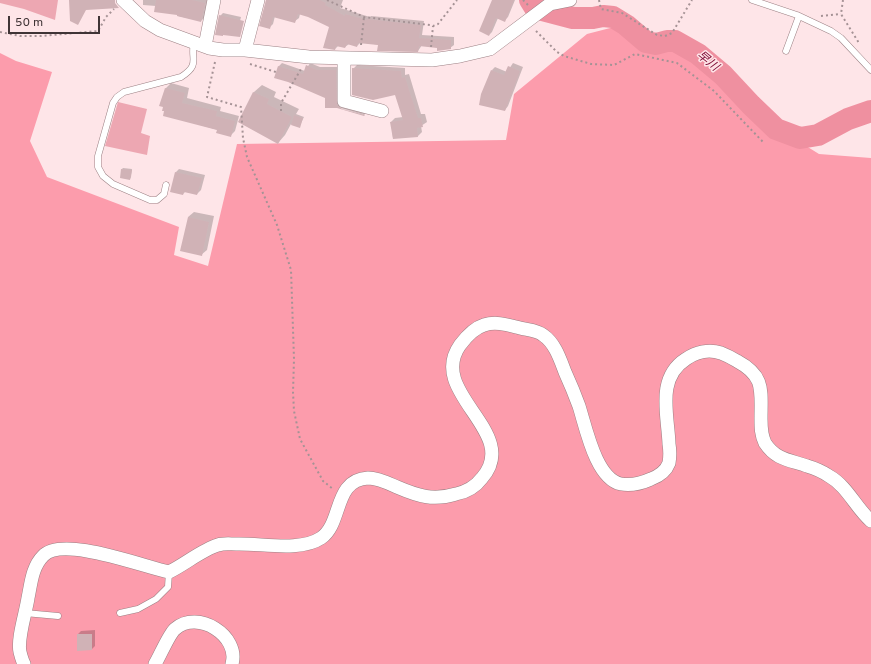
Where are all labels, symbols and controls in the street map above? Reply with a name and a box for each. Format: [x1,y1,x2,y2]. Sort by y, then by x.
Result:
scale bar [10,8,102,34]
text: 50 m [15,15,43,31]
water label: 早川 [693,49,721,75]

